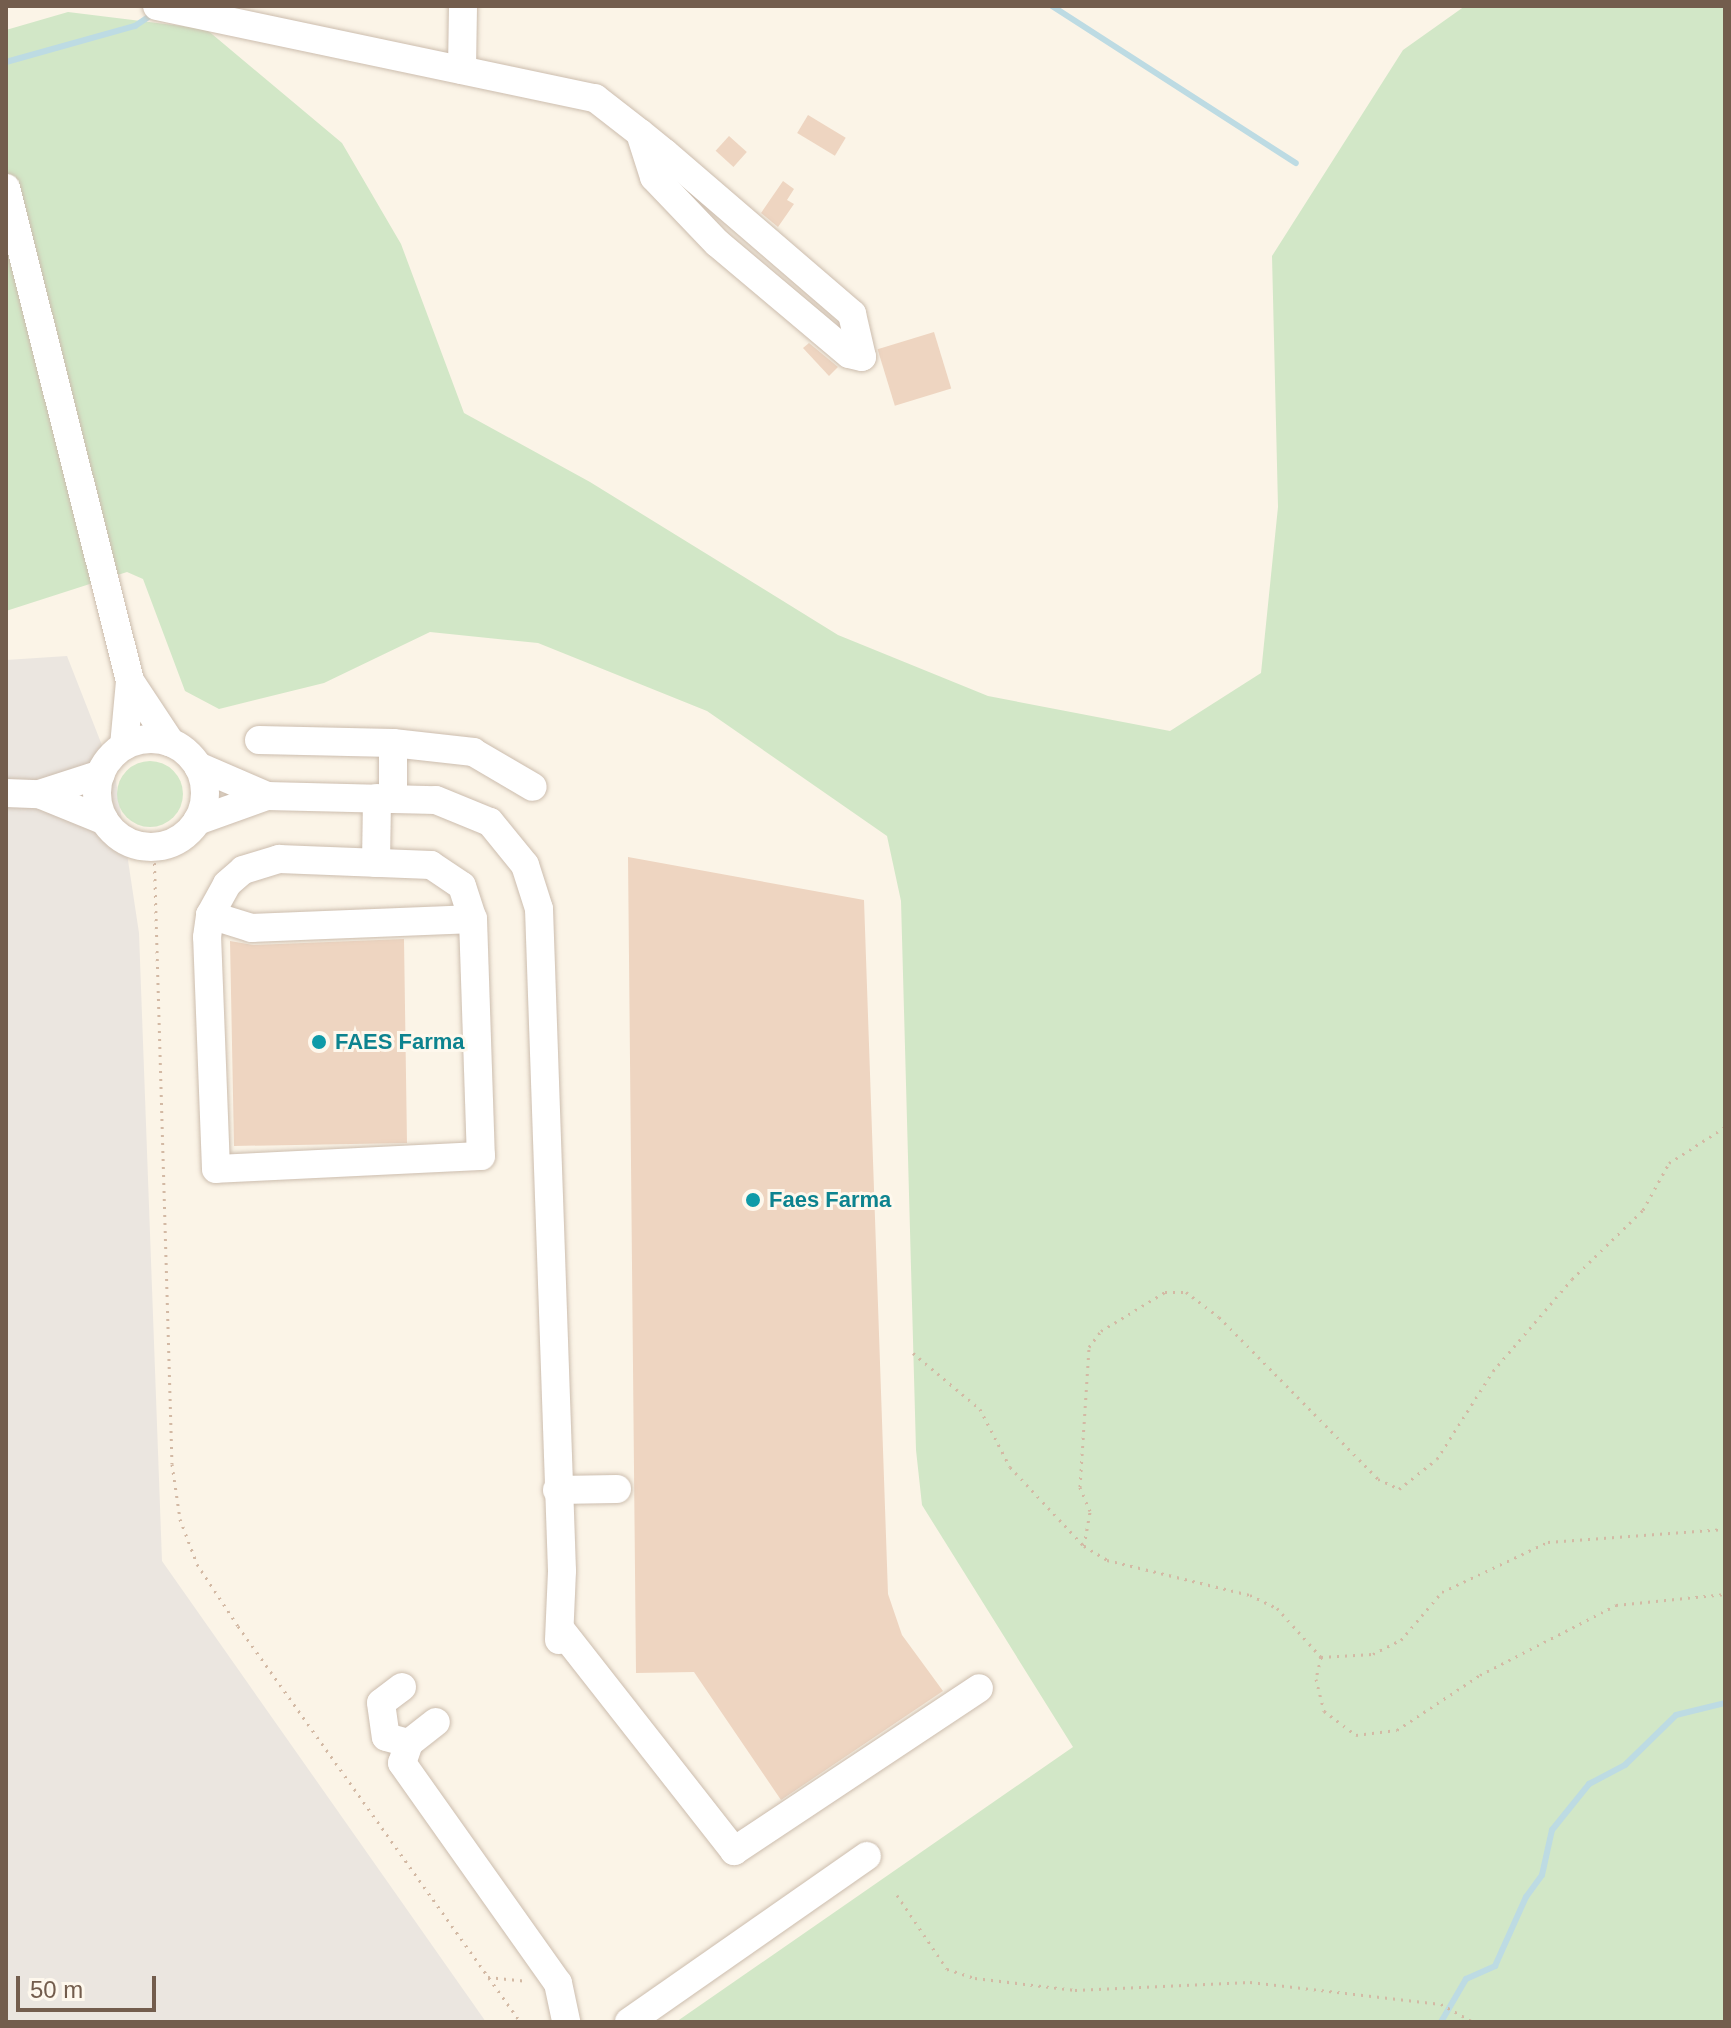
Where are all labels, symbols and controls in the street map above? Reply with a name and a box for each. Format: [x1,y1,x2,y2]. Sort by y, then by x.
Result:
place label: FAES Farma [335,1029,465,1055]
marker: FAES Farma [310,1033,328,1051]
place label: Faes Farma [769,1187,891,1213]
marker: Faes Farma [744,1191,762,1209]
scale bar [20,1960,160,2010]
text: 50 m [30,1976,83,2003]

